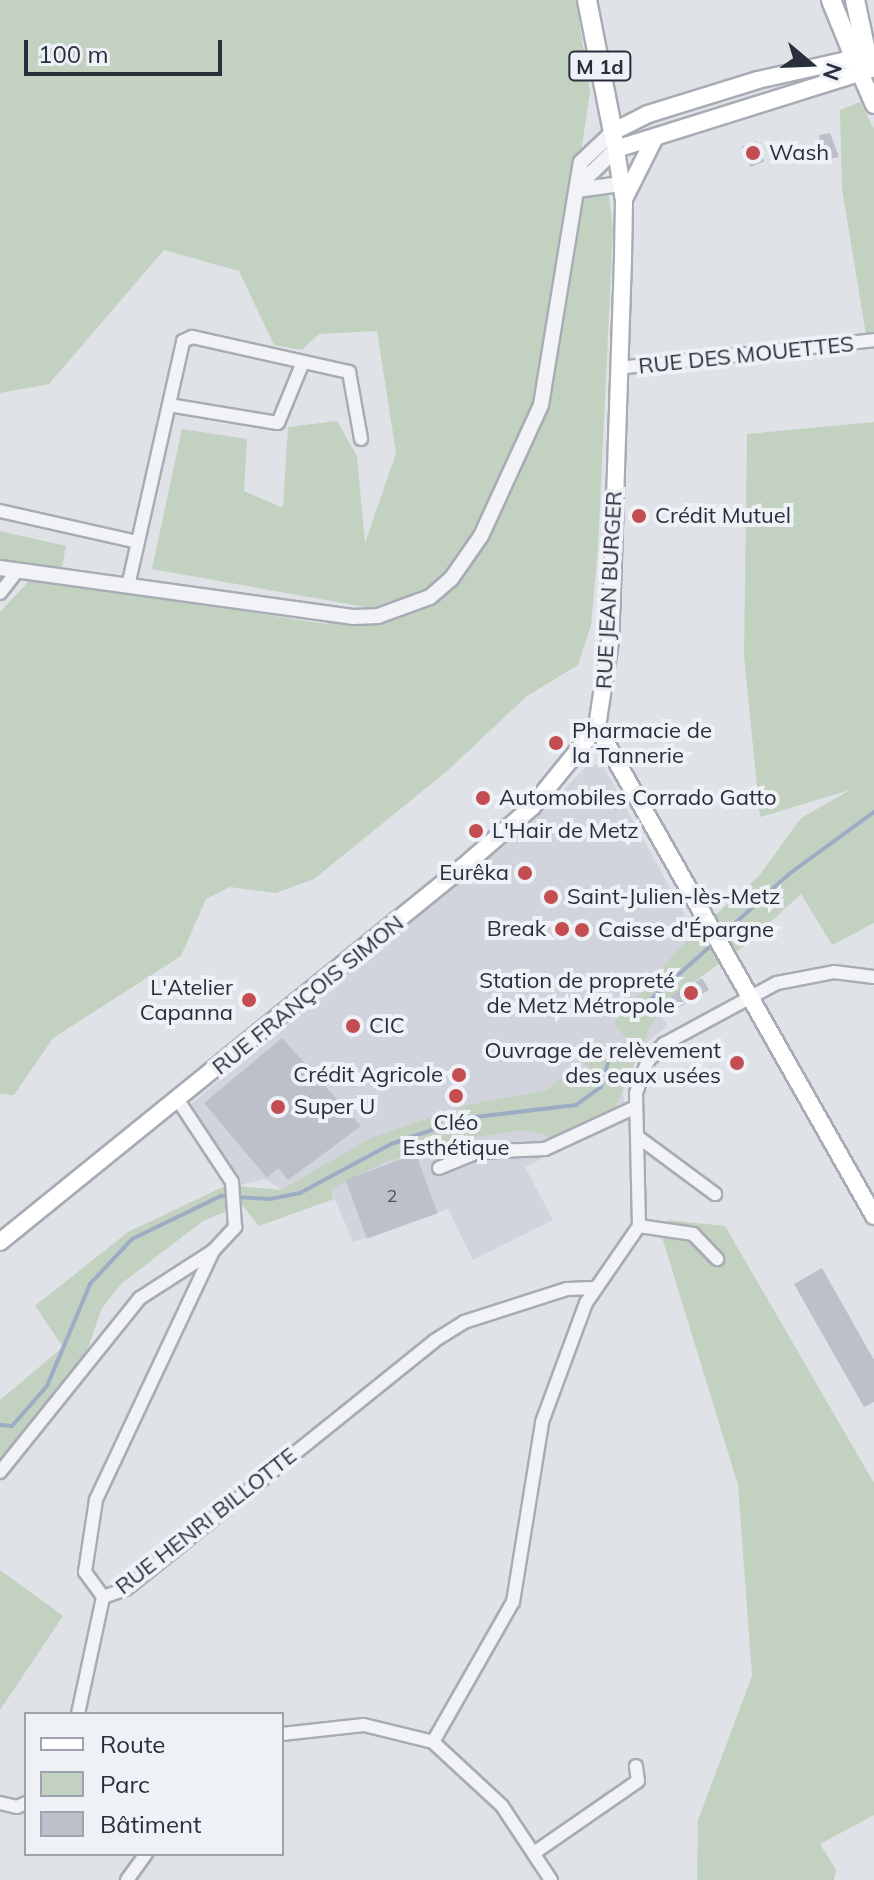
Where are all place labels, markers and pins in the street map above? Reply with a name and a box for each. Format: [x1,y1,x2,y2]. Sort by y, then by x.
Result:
place label: Wash [769,140,829,166]
marker: Wash [744,144,762,162]
place label: Crédit Mutuel [655,503,791,529]
marker: Crédit Mutuel [630,507,648,525]
place label: Pharmacie de la Tannerie [572,717,712,768]
marker: Pharmacie de la Tannerie [547,734,565,752]
place label: Automobiles Corrado Gatto [499,785,776,811]
marker: Automobiles Corrado Gatto [474,789,492,807]
place label: L'Hair de Metz [492,818,639,844]
marker: L'Hair de Metz [467,822,485,840]
place label: Eurêka [439,860,509,886]
marker: Eurêka [516,864,534,882]
place label: Saint-Julien-lès-Metz [567,884,781,910]
marker: Saint-Julien-lès-Metz [542,888,560,906]
place label: Break [487,916,546,942]
place label: Caisse d'Épargne [598,917,774,943]
marker: Break [553,920,571,938]
marker: Caisse d'Épargne [573,921,591,939]
place label: Station de propreté de Metz Métropole [479,967,675,1018]
place label: L'Atelier Capanna [140,974,233,1026]
marker: Station de propreté de Metz Métropole [682,984,700,1002]
marker: L'Atelier Capanna [240,991,258,1009]
place label: CIC [369,1013,405,1039]
marker: CIC [344,1017,362,1035]
place label: Ouvrage de relèvement des eaux usées [484,1037,721,1088]
marker: Ouvrage de relèvement des eaux usées [728,1054,746,1072]
place label: Crédit Agricole [293,1062,443,1088]
marker: Crédit Agricole [450,1066,468,1084]
marker: Cléo Esthétique [447,1087,465,1105]
place label: Super U [294,1094,375,1120]
marker: Super U [269,1098,287,1116]
place label: Cléo Esthétique [403,1109,509,1160]

